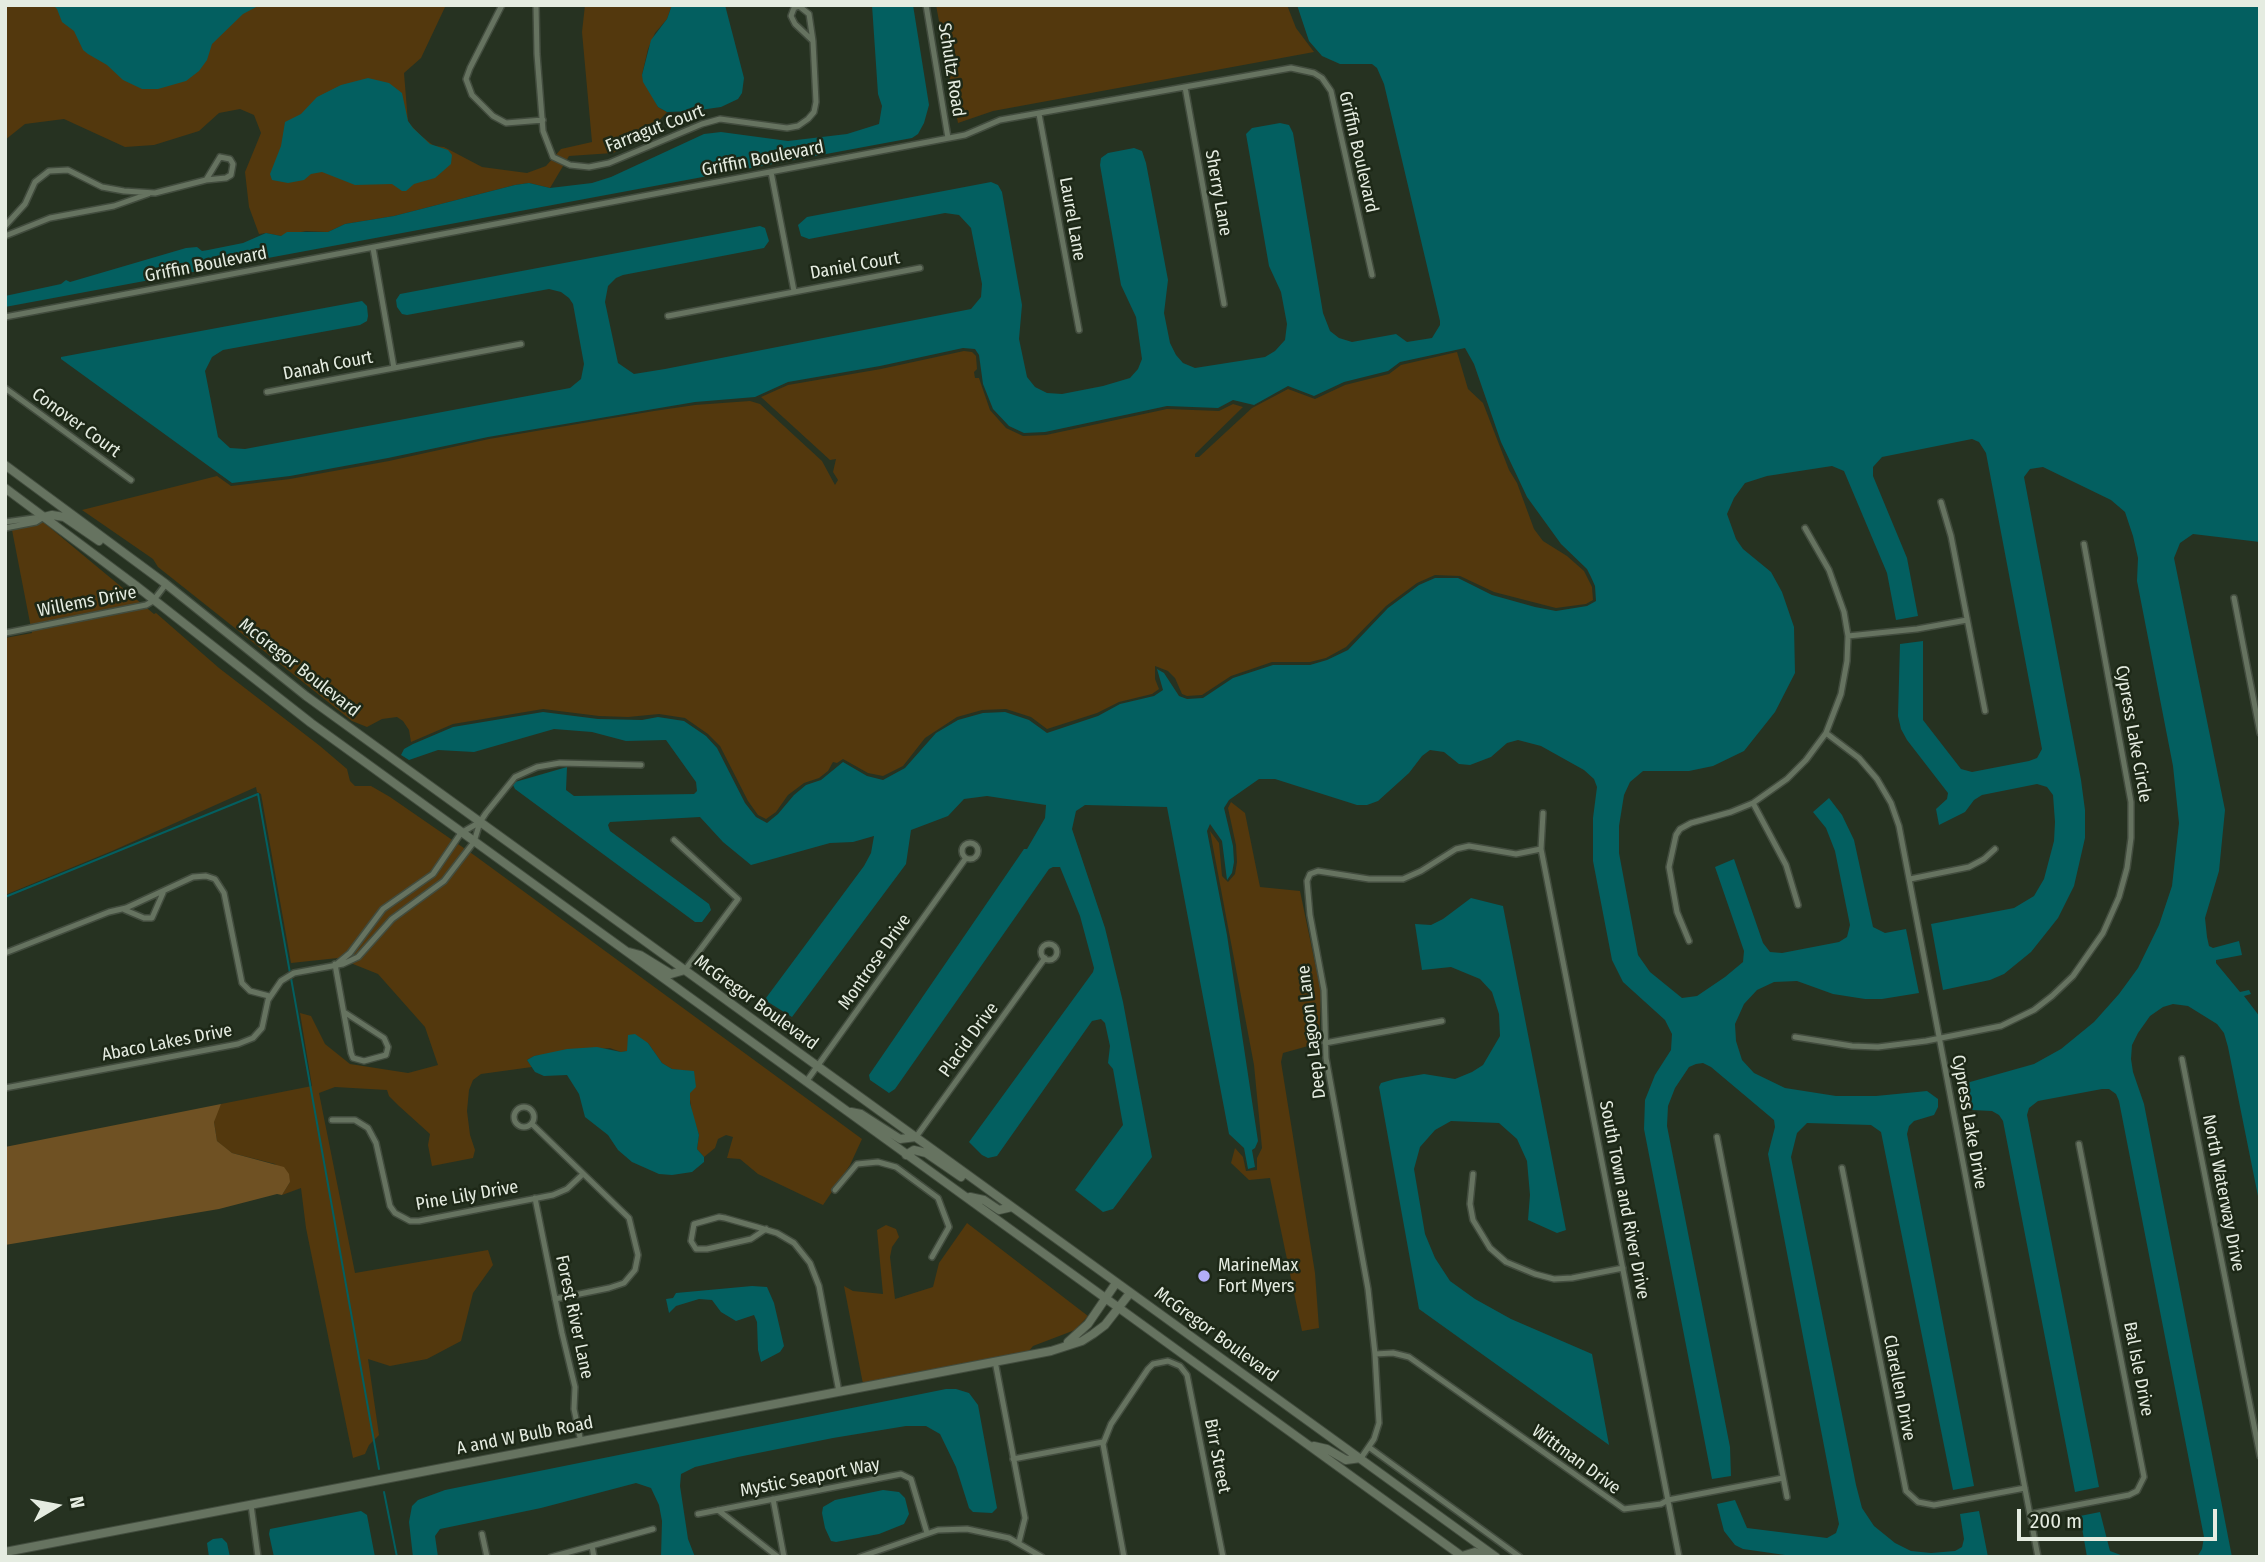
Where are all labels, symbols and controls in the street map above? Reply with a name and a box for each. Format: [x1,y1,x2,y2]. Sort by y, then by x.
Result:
street label: Schultz Road [933,21,969,119]
street label: Griffin Boulevard [1334,89,1382,215]
street label: Farragut Court [603,100,707,158]
street label: Griffin Boulevard [700,137,826,181]
street label: Sherry Lane [1200,148,1236,238]
street label: Laurel Lane [1054,175,1090,263]
street label: Griffin Boulevard [143,243,269,287]
street label: Daniel Court [808,247,902,285]
street label: Danah Court [281,347,375,385]
street label: Conover Court [27,384,125,462]
street label: Willems Drive [36,582,138,622]
street label: McGregor Boulevard [234,614,364,722]
street label: Cypress Lake Circle [2110,664,2156,804]
street label: Montrose Drive [834,910,916,1014]
street label: McGregor Boulevard [690,951,822,1055]
street label: Deep Lagoon Lane [1293,964,1331,1100]
street label: Placid Drive [935,998,1003,1082]
street label: Abaco Lakes Drive [100,1020,234,1066]
street label: Cypress Lake Drive [1947,1053,1991,1191]
street label: South Town and River Drive [1594,1099,1654,1301]
street label: North Waterway Drive [2197,1113,2249,1273]
street label: Pine Lily Drive [414,1176,520,1216]
street label: Forest River Lane [550,1253,598,1381]
place label: MarineMax Fort Myers [1218,1255,1298,1298]
marker: MarineMax Fort Myers [1196,1268,1212,1284]
street label: McGregor Boulevard [1150,1283,1282,1387]
street label: Bal Isle Drive [2118,1320,2158,1418]
street label: Clarellen Drive [1878,1333,1920,1443]
street label: A and W Bulb Road [455,1412,595,1460]
street label: Birr Street [1199,1417,1235,1495]
street label: Wittman Drive [1527,1421,1625,1499]
street label: Mystic Seaport Way [738,1454,882,1502]
north arrow [21,1471,91,1541]
text: N [65,1495,89,1510]
scale bar [2020,1496,2220,1540]
text: 200 m [2030,1508,2082,1534]

